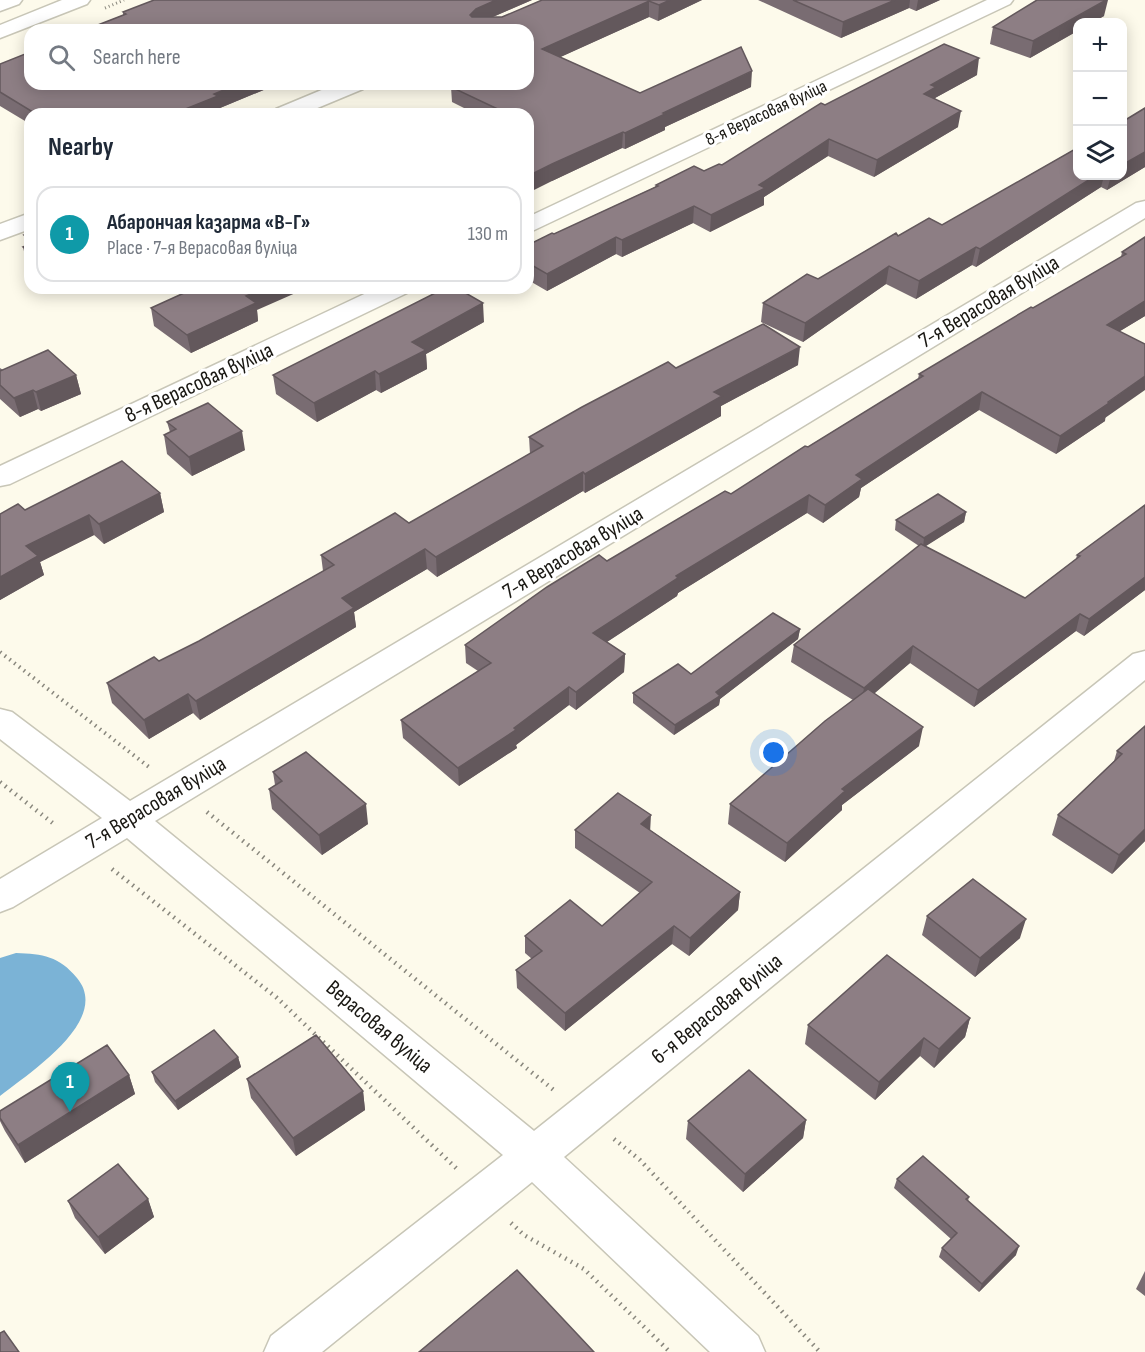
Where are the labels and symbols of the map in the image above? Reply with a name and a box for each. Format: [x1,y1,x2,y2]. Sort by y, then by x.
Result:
street label: 8-я Верасовая вуліца [702,76,830,150]
street label: 7-я Верасовая вуліца [914,250,1064,354]
street label: 8-я Верасовая вуліца [120,337,278,429]
street label: 7-я Верасовая вуліца [498,501,648,605]
your location [759,738,788,767]
street label: 7-я Верасовая вуліца [81,751,231,855]
street label: 6-я Верасовая вуліца [646,948,788,1070]
street label: Верасовая вуліца [320,975,438,1079]
pin: 1 [50,1062,90,1112]

